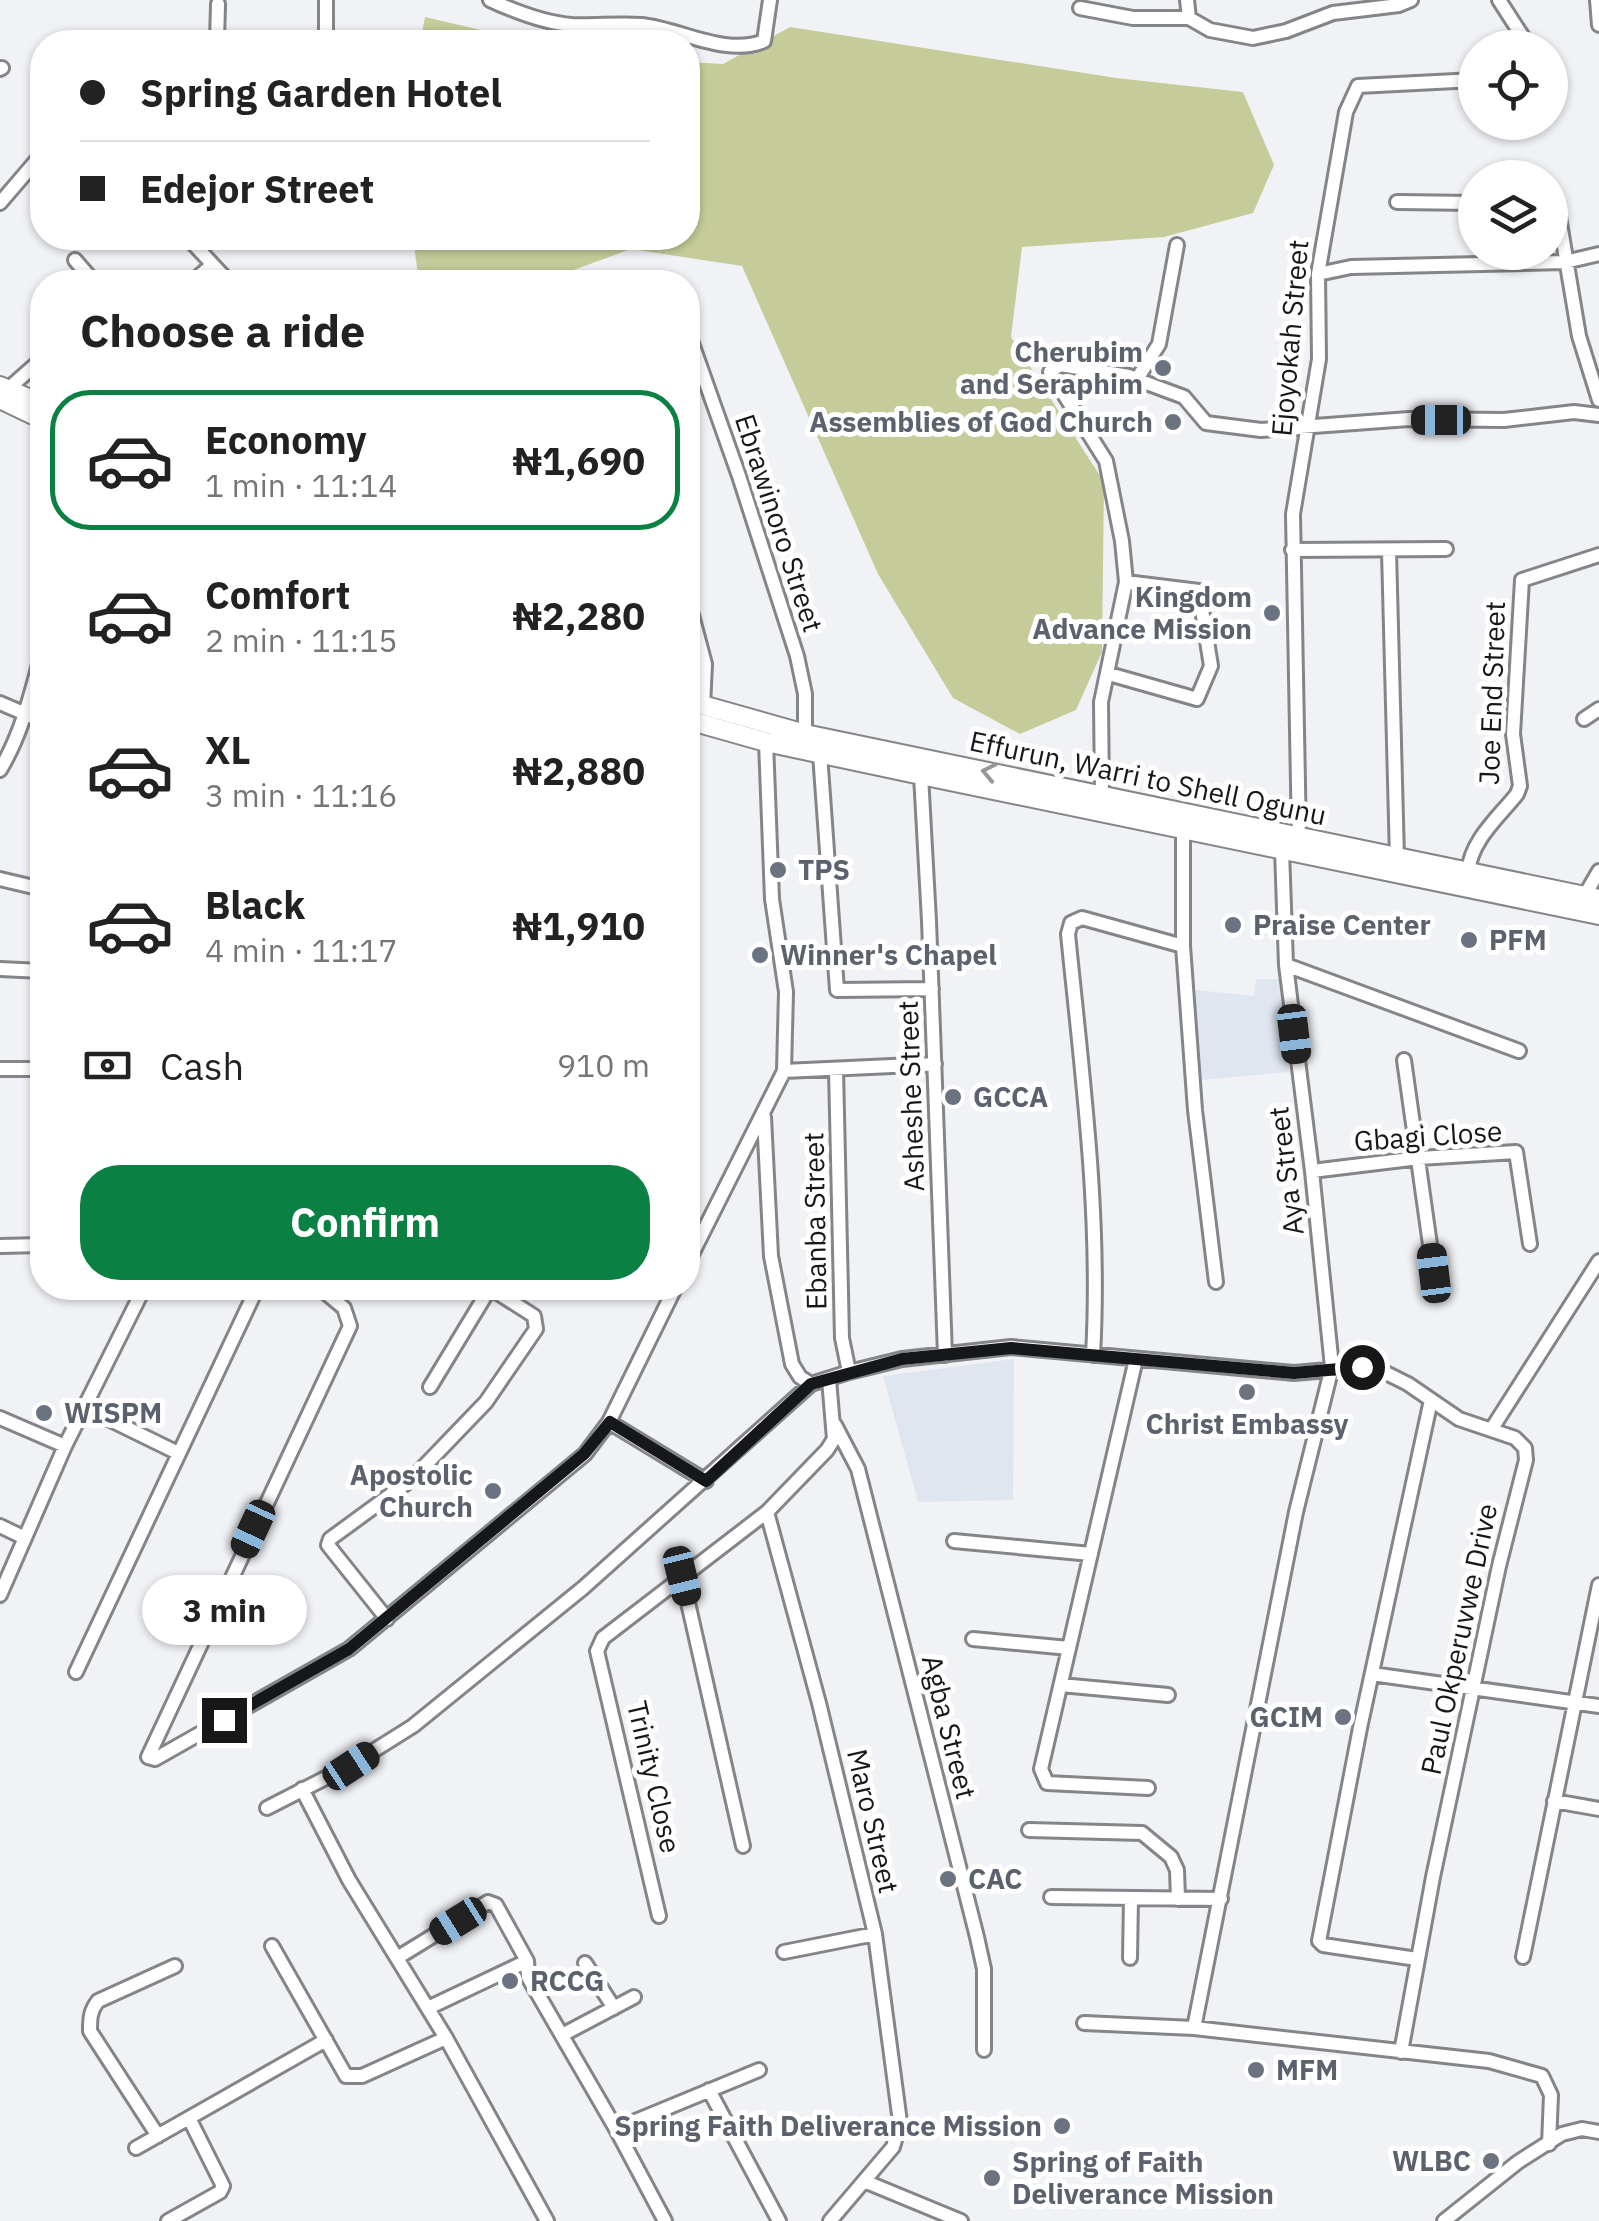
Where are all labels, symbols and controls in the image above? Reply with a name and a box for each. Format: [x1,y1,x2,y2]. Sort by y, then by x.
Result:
map controls [1458,30,1568,270]
button: locate [1458,30,1568,140]
text: Spring Garden Hotel [140,68,502,117]
button: layers [1458,160,1568,270]
text: Edejor Street [140,164,374,213]
street label: Ejoyokah Street [1262,238,1317,438]
text: Choose a ride [80,301,365,359]
place label: Cherubim and Seraphim [960,333,1143,402]
marker: Cherubim and Seraphim [1152,357,1174,379]
place label: Assemblies of God Church [809,403,1153,440]
car [1411,405,1471,435]
street label: Ebrawinoro Street [727,409,832,636]
marker: Assemblies of God Church [1162,411,1184,433]
icon: car [85,415,175,505]
text: Economy [205,415,367,464]
text: ₦1,690 [513,436,645,485]
text: 1 min · 11:14 [205,464,398,506]
icon: car [85,570,175,660]
text: Comfort [205,570,350,619]
place label: Kingdom Advance Mission [1032,578,1252,647]
text: ₦2,280 [513,591,645,640]
street label: Joe End Street [1470,600,1513,785]
marker: Kingdom Advance Mission [1261,602,1283,624]
text: 2 min · 11:15 [205,619,398,661]
street label: Effurun, Warri to Shell Ogunu [966,722,1330,833]
icon: car [85,725,175,815]
text: XL [205,725,251,774]
text: ₦2,880 [513,746,645,795]
one-way arrow [981,763,998,784]
text: 3 min · 11:16 [205,774,398,816]
place label: TPS [798,851,850,888]
marker: TPS [767,859,789,881]
icon: car [85,880,175,970]
text: Black [205,880,305,929]
text: ₦1,910 [513,901,645,950]
place label: Praise Center [1253,906,1431,943]
marker: Praise Center [1222,914,1244,936]
place label: PFM [1489,921,1547,958]
text: 4 min · 11:17 [205,929,398,971]
marker: PFM [1458,929,1480,951]
place label: Winner's Chapel [780,936,997,973]
marker: Winner's Chapel [749,944,771,966]
street label: Asheshe Street [889,1000,932,1192]
car [1275,1002,1313,1066]
icon: cash [80,1038,135,1093]
text: Cash [160,1041,244,1090]
text: 910 m [557,1044,650,1086]
place label: GCCA [973,1078,1048,1115]
marker: GCCA [942,1086,964,1108]
street label: Aya Street [1259,1105,1312,1238]
street label: Gbagi Close [1352,1112,1503,1159]
street label: Ebanba Street [794,1132,835,1310]
button: Confirm [80,1165,650,1280]
car [1415,1241,1453,1305]
route start [1340,1345,1385,1390]
marker: Christ Embassy [1236,1381,1258,1403]
place label: WISPM [64,1394,162,1431]
marker: WISPM [33,1402,55,1424]
place label: Christ Embassy [1145,1405,1349,1442]
place label: Apostolic Church [350,1456,473,1525]
marker: Apostolic Church [482,1480,504,1502]
car [227,1495,279,1563]
street label: Paul Okperuvwe Drive [1412,1500,1505,1778]
car [660,1543,704,1609]
callout: 3 min [142,1575,306,1645]
text: 3 min [183,1589,266,1631]
street label: Agba Street [914,1651,985,1803]
street label: Trinity Close [619,1697,690,1857]
route end [202,1698,247,1743]
place label: GCIM [1250,1698,1323,1735]
marker: GCIM [1332,1706,1354,1728]
car [318,1737,384,1795]
street label: Maro Street [839,1745,908,1897]
place label: CAC [968,1860,1023,1897]
marker: CAC [937,1868,959,1890]
car [425,1892,491,1950]
place label: RCCG [530,1962,604,1999]
marker: RCCG [499,1970,521,1992]
place label: MFM [1276,2051,1338,2088]
marker: MFM [1245,2059,1267,2081]
place label: Spring Faith Deliverance Mission [614,2107,1042,2144]
marker: Spring Faith Deliverance Mission [1051,2115,1073,2137]
place label: WLBC [1392,2142,1471,2179]
place label: Spring of Faith Deliverance Mission [1012,2143,1274,2212]
marker: WLBC [1480,2150,1502,2172]
marker: Spring of Faith Deliverance Mission [981,2167,1003,2189]

